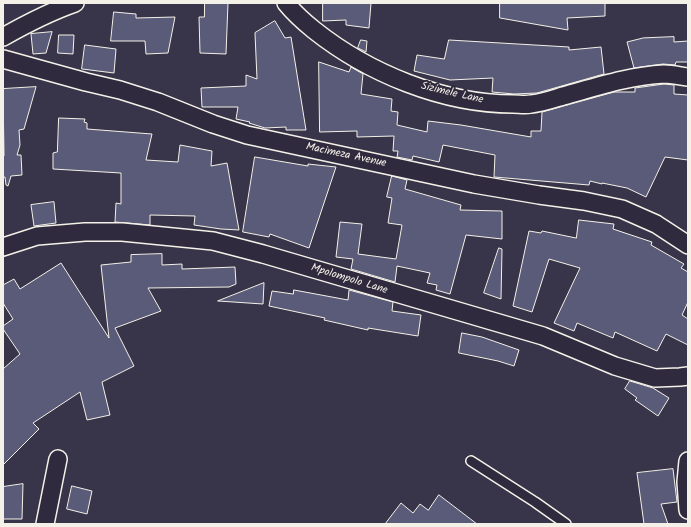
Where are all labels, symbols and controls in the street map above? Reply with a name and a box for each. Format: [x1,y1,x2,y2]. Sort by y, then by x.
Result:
street label: Sizimele Lane [420,80,484,108]
street label: Macimeza Avenue [305,141,387,171]
street label: Mpolompolo Lane [309,262,389,298]

